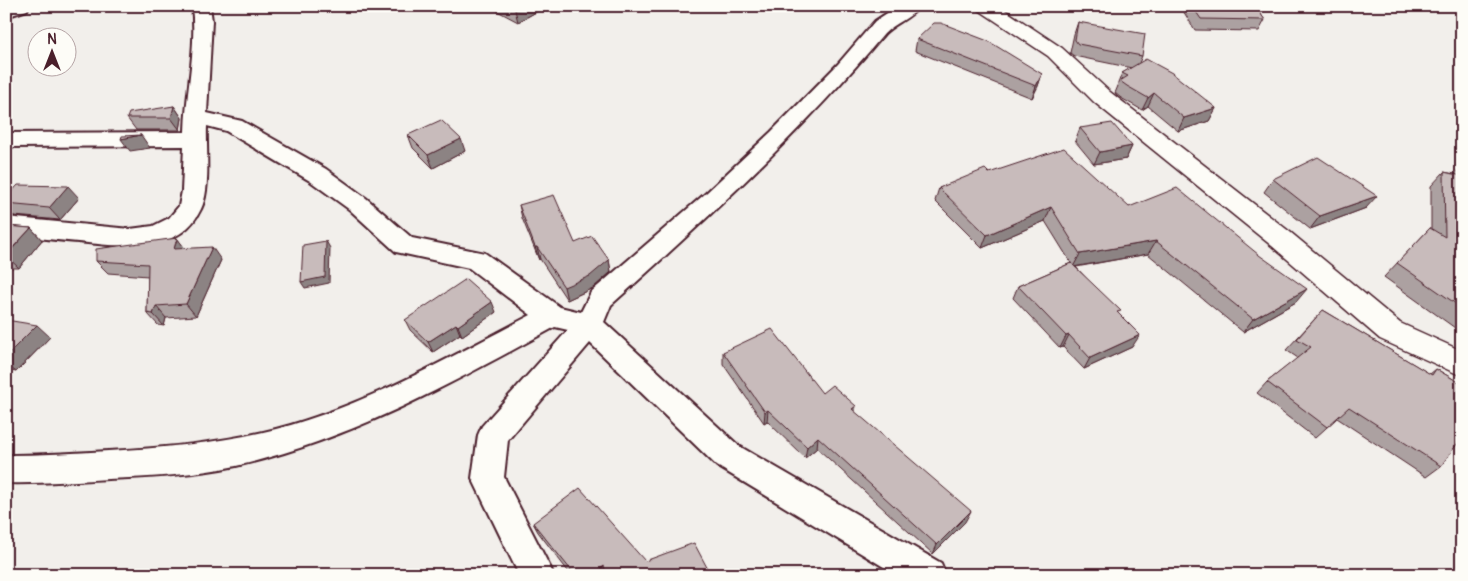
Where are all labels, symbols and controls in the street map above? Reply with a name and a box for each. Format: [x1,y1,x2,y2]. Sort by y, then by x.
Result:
north arrow [28,28,78,78]
text: N [47,31,57,48]

